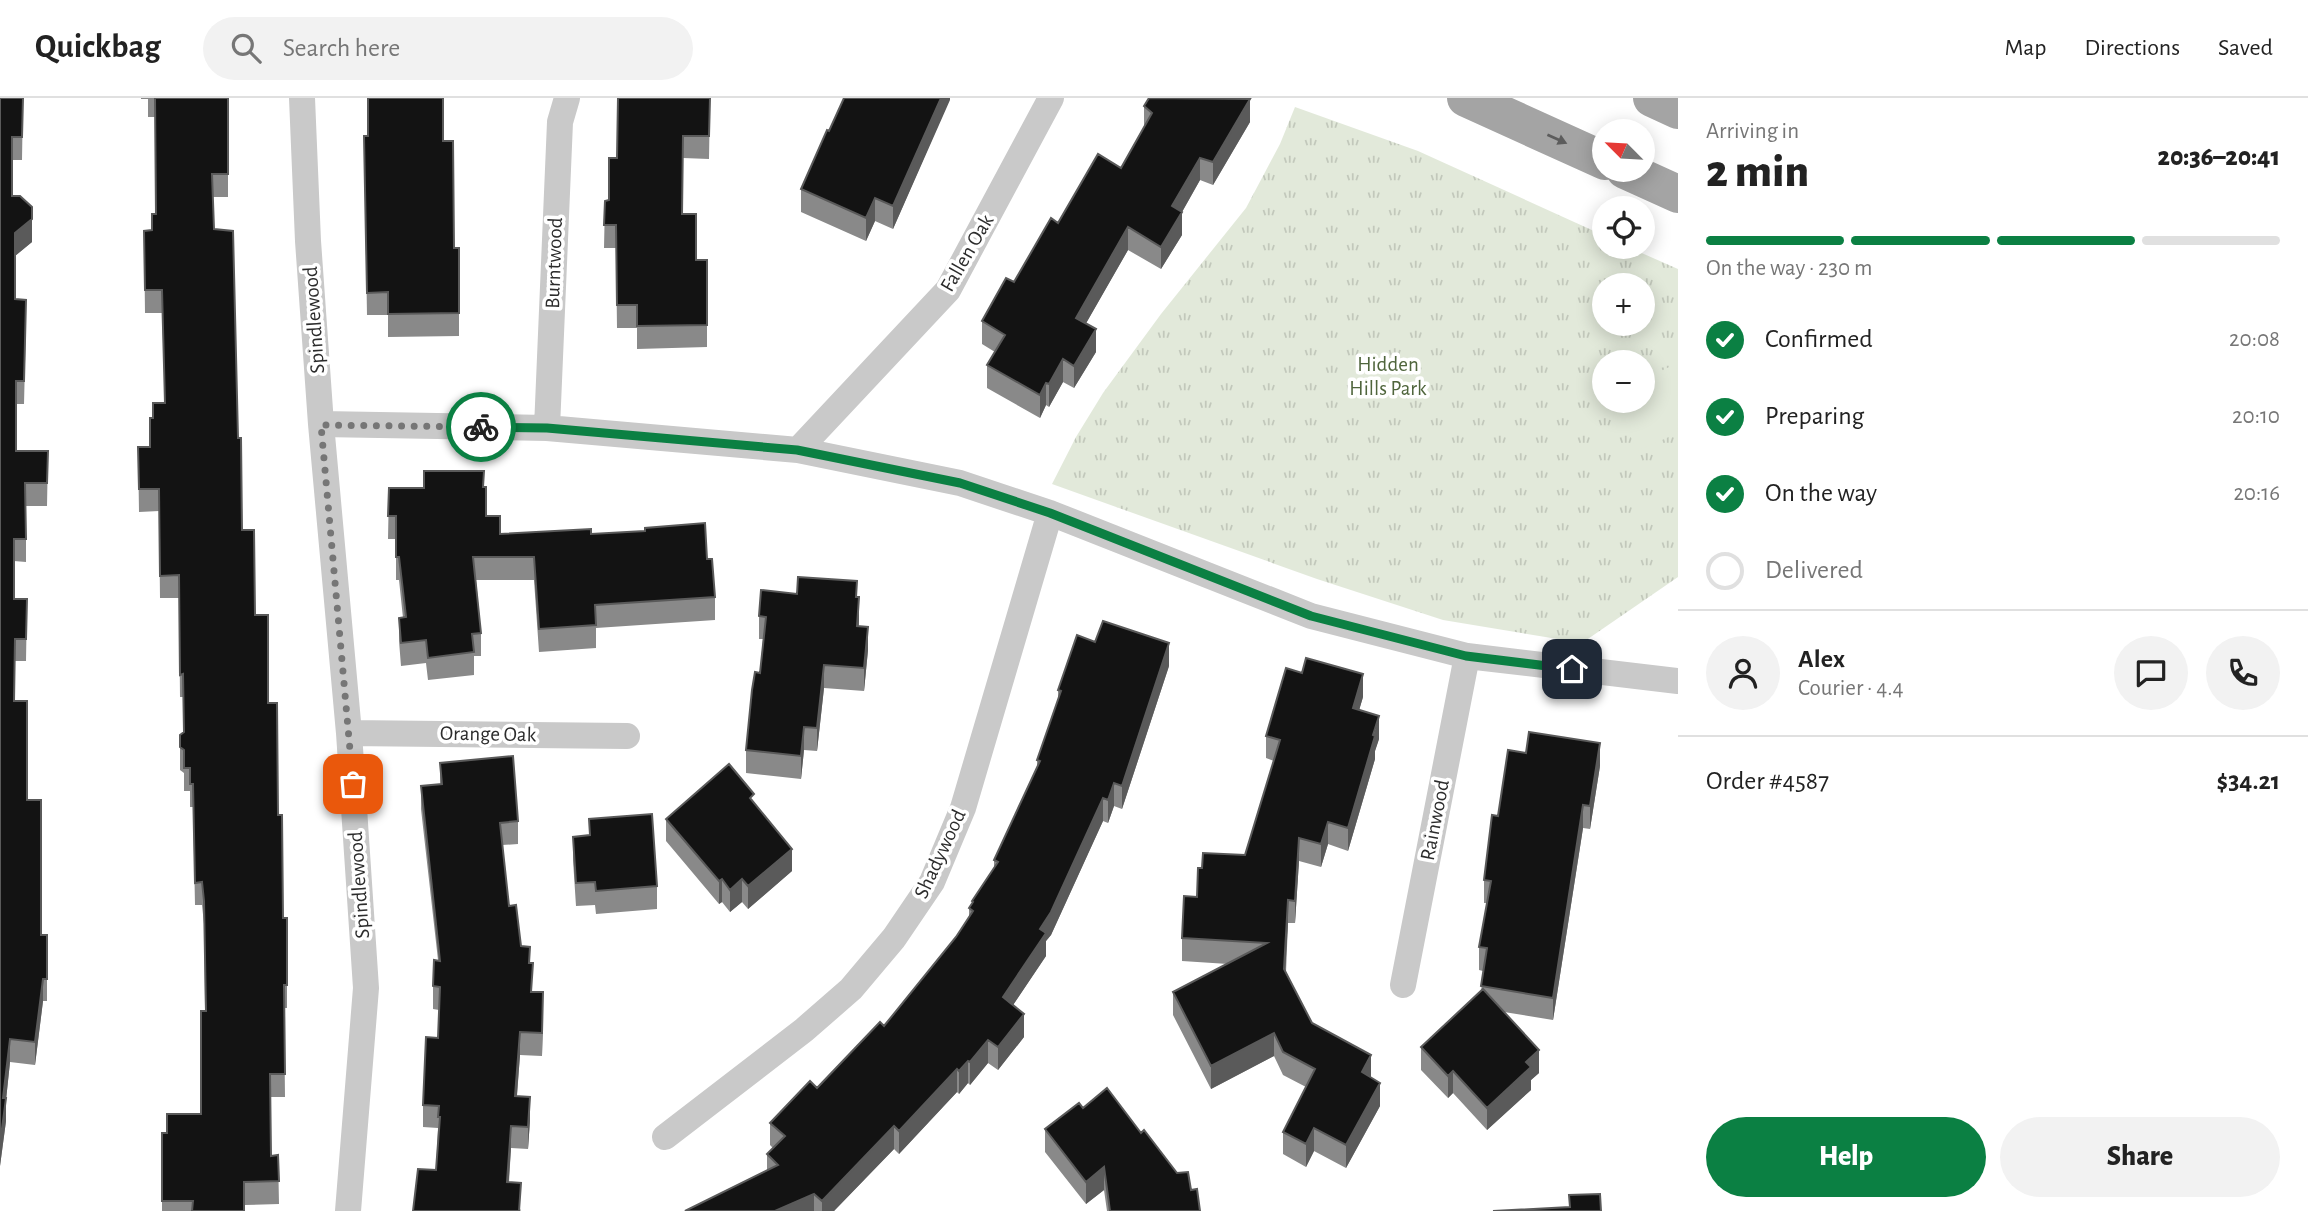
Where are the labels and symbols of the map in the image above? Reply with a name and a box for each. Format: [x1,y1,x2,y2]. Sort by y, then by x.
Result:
north arrow [1592,119,1656,182]
one-way arrow [1547,133,1567,145]
street label: Fallen Oak [937,211,998,295]
street label: Burntwood [542,217,566,309]
street label: Spindlewood [300,265,328,374]
park label: Hidden Hills Park [1349,354,1427,399]
courier [446,392,516,462]
pin [1542,639,1602,699]
street label: Orange Oak [440,723,537,745]
pin [323,754,383,814]
street label: Rainwood [1417,778,1453,862]
street label: Shadywood [910,806,970,902]
street label: Spindlewood [345,830,373,939]

